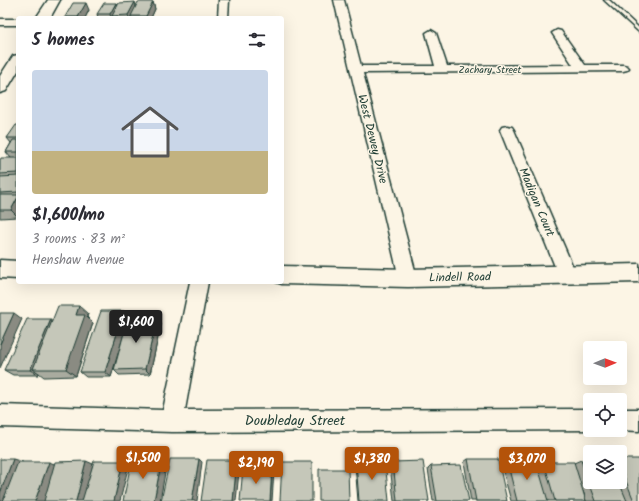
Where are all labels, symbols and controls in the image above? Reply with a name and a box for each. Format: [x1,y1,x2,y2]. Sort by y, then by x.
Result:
text: 5 homes [32,27,95,54]
icon: filters [246,29,268,51]
street label: Zachary Street [459,62,522,78]
street label: West Dewey Drive [352,92,393,186]
icon: home [114,96,186,168]
street label: Madigan Court [513,165,560,240]
text: $1,600/mo [32,202,105,229]
text: 3 rooms · 83 m² [32,229,125,250]
text: Henshaw Avenue [32,250,124,271]
street label: Lindell Road [429,267,492,288]
pin: $1,600 [103,310,169,344]
text: $1,600 [118,312,154,333]
north arrow [583,341,627,385]
map controls [583,341,627,489]
button: locate [583,393,627,437]
street label: Doubleday Street [245,410,346,432]
button: layers [583,445,627,489]
pin: $1,500 [110,446,176,480]
pin: $1,380 [339,447,405,481]
pin: $3,070 [494,447,560,481]
text: $1,500 [126,448,160,469]
text: $1,380 [354,449,390,470]
text: $3,070 [508,449,546,470]
pin: $2,190 [223,451,289,485]
text: $2,190 [238,453,274,474]

